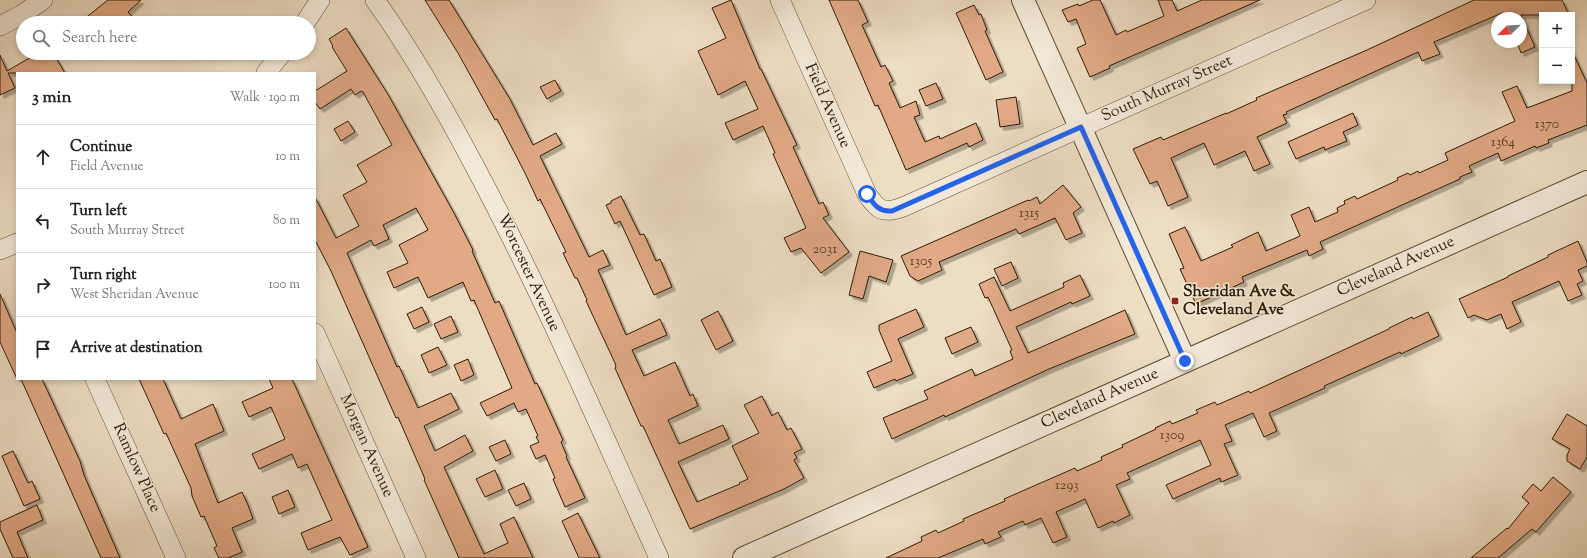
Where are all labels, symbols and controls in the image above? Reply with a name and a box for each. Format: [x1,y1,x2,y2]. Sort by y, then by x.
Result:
north arrow [1491,12,1527,48]
map controls [1539,12,1575,84]
button: + [1539,12,1575,48]
search box [16,16,316,60]
icon: search [30,27,52,49]
text: Search here [62,28,137,49]
button: − [1539,48,1575,84]
street label: South Murray Street [1098,50,1237,128]
street label: Field Avenue [798,60,856,152]
text: 3 min [32,86,71,110]
text: Walk · 190 m [230,89,300,107]
house number: 1370 [1535,115,1559,135]
house number: 1364 [1491,133,1515,153]
text: Continue [70,137,132,158]
icon: ahead [32,146,54,168]
text: 10 m [275,148,300,166]
text: Field Avenue [70,158,144,176]
route start [858,185,876,203]
text: Turn left [70,201,127,222]
house number: 1315 [1019,204,1039,224]
icon: left [32,210,54,232]
street label: Worcester Avenue [491,210,565,336]
text: 80 m [273,212,300,230]
text: South Murray Street [70,222,185,240]
street label: Cleveland Avenue [1333,231,1459,303]
house number: 2031 [813,240,837,260]
house number: 1305 [910,252,932,272]
text: Turn right [70,265,136,286]
icon: right [32,274,54,296]
text: 100 m [268,276,300,294]
place label: Sheridan Ave & Cleveland Ave [1183,281,1296,322]
text: West Sheridan Avenue [70,286,199,304]
marker: Sheridan Ave & Cleveland Ave [1170,296,1180,306]
icon: arrive [32,338,54,360]
text: Arrive at destination [70,338,203,359]
route end [1176,352,1194,370]
street label: Cleveland Avenue [1037,363,1163,435]
street label: Morgan Avenue [333,391,399,501]
street label: Ramlow Place [106,420,166,516]
house number: 1309 [1160,426,1184,446]
house number: 1293 [1055,476,1079,496]

